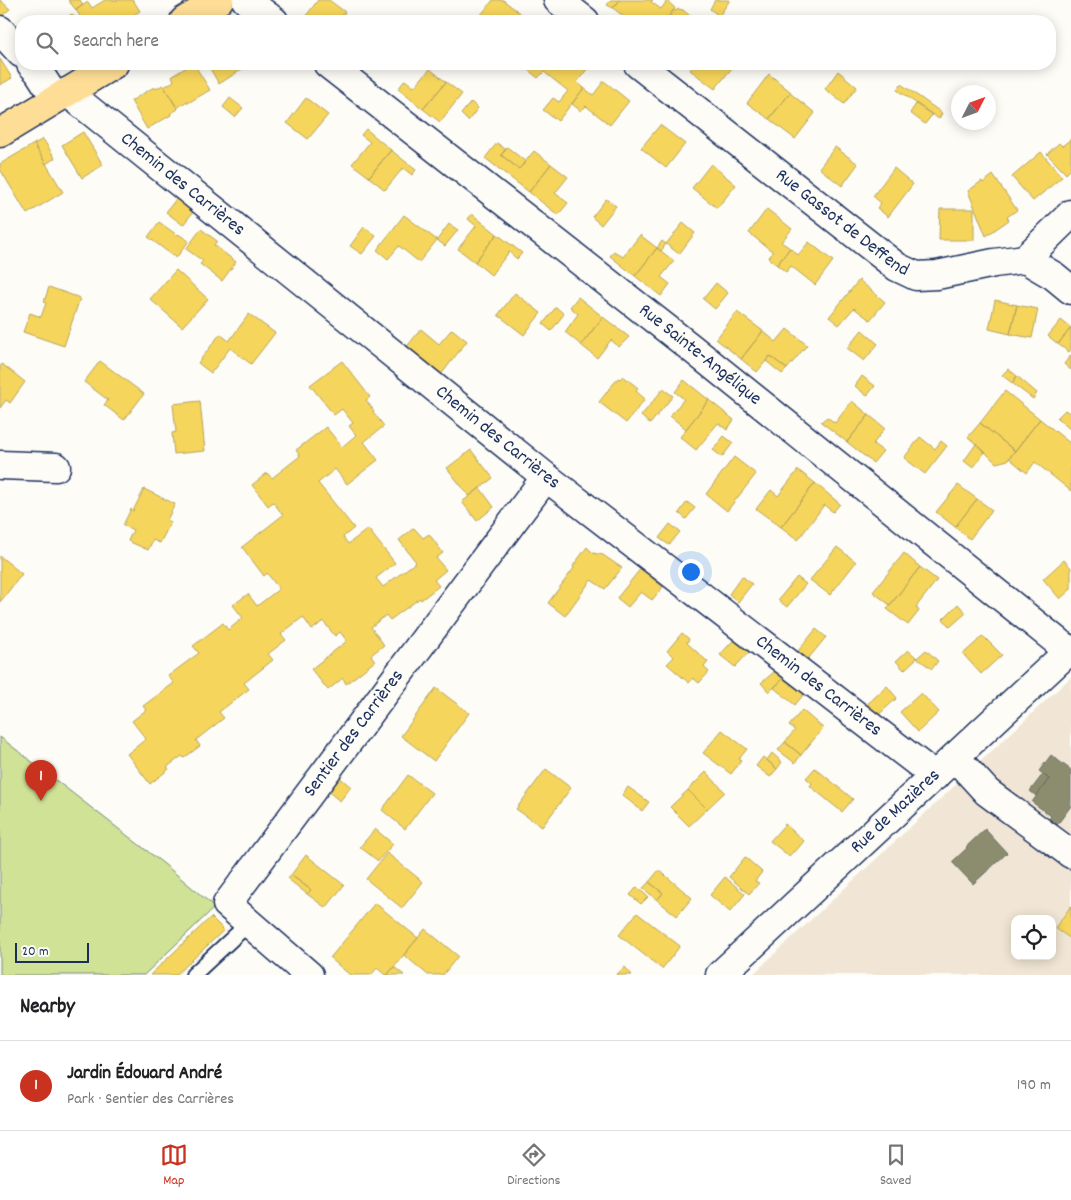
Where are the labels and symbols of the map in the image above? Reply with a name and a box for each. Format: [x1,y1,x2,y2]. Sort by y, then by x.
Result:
north arrow [951,85,996,130]
street label: Chemin des Carrières [114,126,251,243]
street label: Rue Gassot de Deffend [769,163,913,284]
street label: Rue Sainte-Angélique [632,298,767,412]
street label: Chemin des Carrières [429,379,565,496]
your location [678,559,704,585]
street label: Chemin des Carrières [749,629,887,744]
street label: Sentier des Carrières [298,664,411,803]
pin: 1 [25,760,57,801]
street label: Rue de Mazières [845,763,947,860]
scale bar [15,940,89,963]

